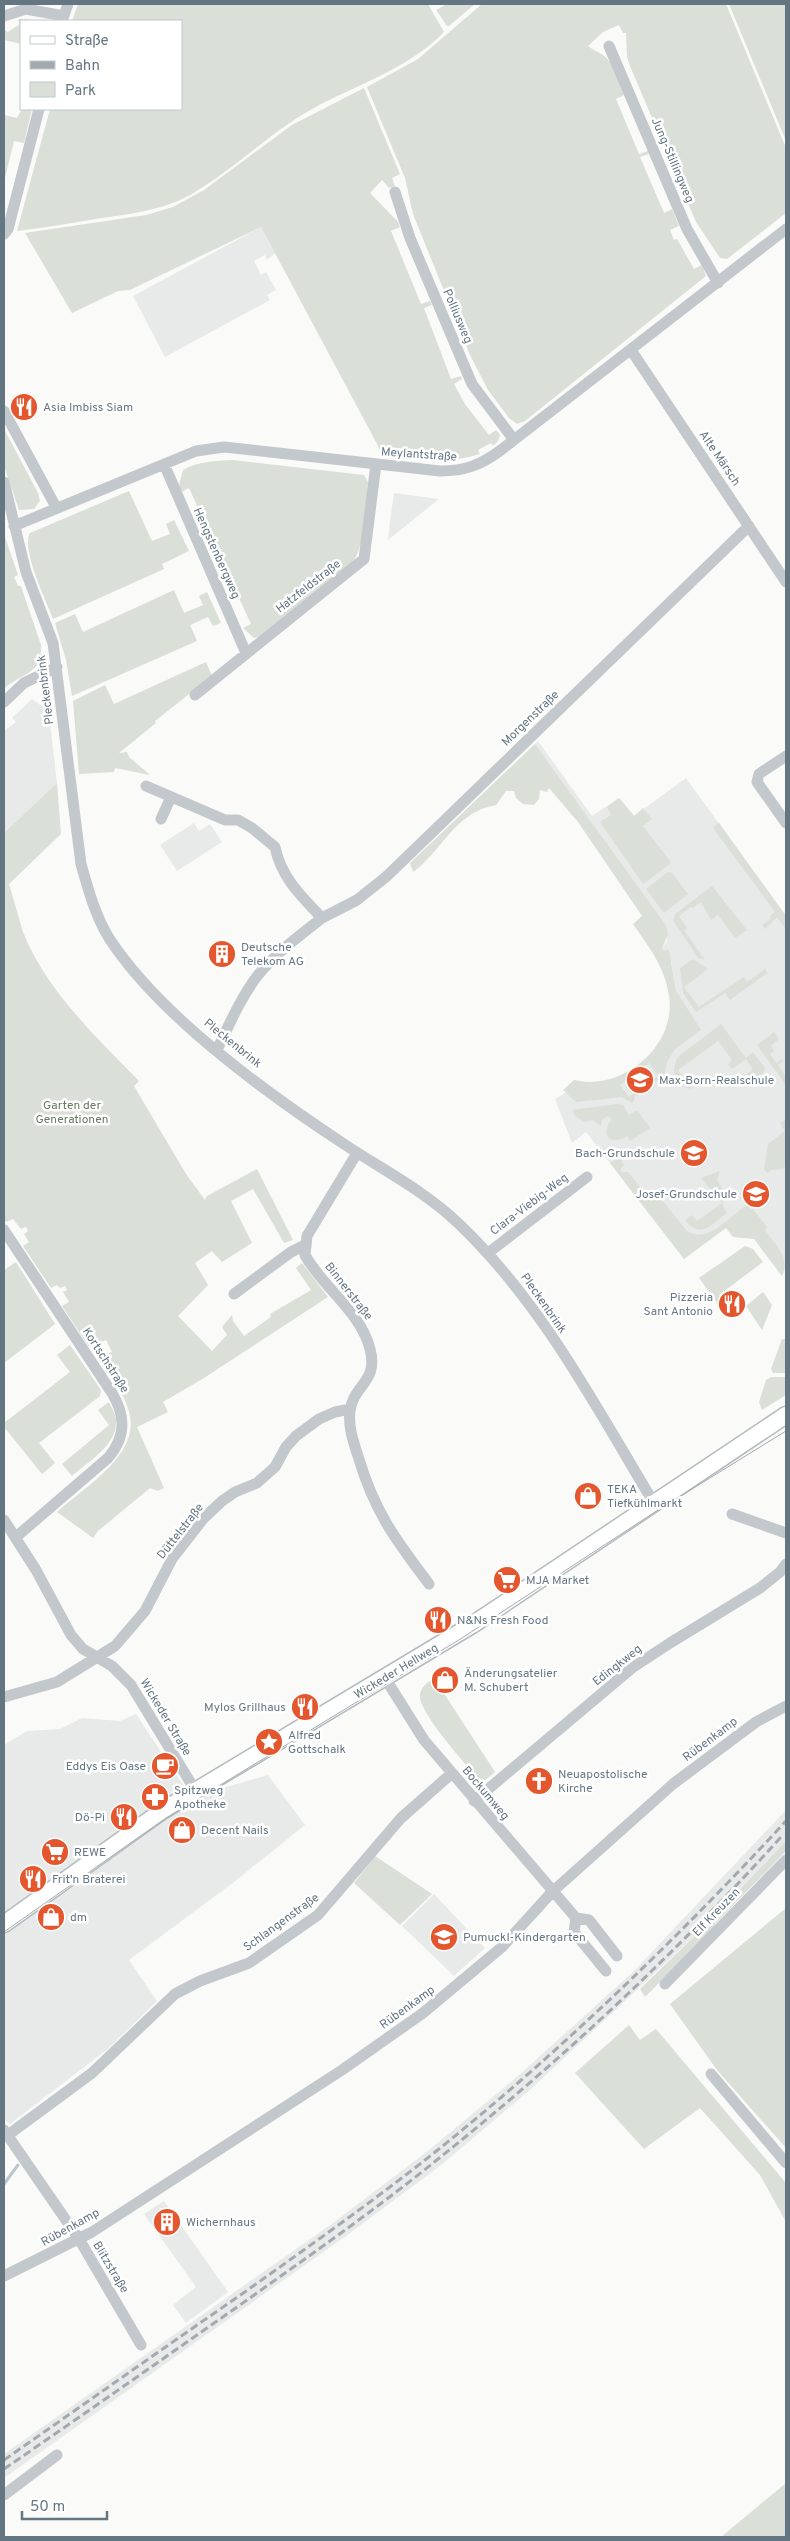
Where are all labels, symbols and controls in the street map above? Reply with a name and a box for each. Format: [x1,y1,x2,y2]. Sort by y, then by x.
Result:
legend [20,20,182,110]
text: Straße [65,32,109,51]
text: Bahn [65,57,100,76]
text: Park [65,82,96,101]
street label: Jung-Stillingweg [647,115,697,205]
street label: Polliusweg [438,287,476,346]
restaurant icon: Asia Imbiss Siam [9,392,39,422]
place label: Asia Imbiss Siam [43,400,133,416]
street label: Alte Märsch [695,428,744,489]
street label: Meylantstraße [380,444,458,466]
street label: Hengstenbergweg [189,505,243,602]
street label: Hatzfeldstraße [273,556,344,617]
street label: Pleckenbrink [34,654,58,726]
street label: Morgenstraße [498,687,563,750]
building icon: Deutsche Telekom AG [207,939,237,969]
place label: Deutsche Telekom AG [241,940,304,970]
street label: Pleckenbrink [200,1015,265,1072]
school or university icon: Max-Born-Realschule [625,1065,655,1095]
place label: Max-Born-Realschule [659,1073,774,1089]
park label: Garten der Generationen [35,1098,109,1128]
school or university icon: Bach-Grundschule [679,1138,709,1168]
place label: Bach-Grundschule [575,1146,675,1162]
street label: Clara-Viebig-Weg [487,1170,572,1239]
school or university icon: Josef-Grundschule [741,1179,771,1209]
place label: Josef-Grundschule [635,1187,737,1203]
street label: Binnerstraße [321,1259,376,1324]
street label: Pleckenbrink [516,1270,570,1337]
restaurant icon: Pizzeria Sant Antonio [717,1289,747,1319]
place label: Pizzeria Sant Antonio [644,1290,713,1320]
street label: Kortschstraße [78,1325,132,1396]
shop icon: TEKA Tiefkühlmarkt [573,1481,603,1511]
place label: TEKA Tiefkühlmarkt [607,1482,682,1512]
street label: Düttelstraße [154,1500,208,1563]
supermarket icon: MJA Market [492,1565,522,1595]
place label: MJA Market [526,1573,589,1589]
restaurant icon: N&Ns Fresh Food [423,1605,453,1635]
place label: N&Ns Fresh Food [457,1613,548,1629]
street label: Wickeder Hellweg [351,1640,442,1703]
street label: Edingkweg [590,1642,646,1690]
shop icon: Änderungsatelier M. Schubert [430,1665,460,1695]
place label: Änderungsatelier M. Schubert [464,1666,558,1696]
street label: Wickeder Straße [136,1676,195,1759]
restaurant icon: Mylos Grillhaus [290,1692,320,1722]
place label: Mylos Grillhaus [204,1700,286,1716]
street label: Rübenkamp [680,1714,741,1766]
place icon: Alfred Gottschalk [254,1727,284,1757]
place label: Alfred Gottschalk [288,1728,346,1758]
cafe icon: Eddys Eis Oase [150,1751,180,1781]
place label: Eddys Eis Oase [66,1759,146,1775]
street label: Bockumweg [458,1763,513,1824]
church icon: Neuapostolische Kirche [524,1766,554,1796]
place label: Neuapostolische Kirche [558,1767,648,1797]
pharmacy icon: Spitzweg Apotheke [140,1782,170,1812]
place label: Spitzweg Apotheke [174,1783,226,1813]
restaurant icon: Dö-Pi [109,1802,139,1832]
place label: Dö-Pi [75,1810,105,1826]
shop icon: Decent Nails [167,1815,197,1845]
place label: Decent Nails [201,1823,269,1839]
supermarket icon: REWE [40,1837,70,1867]
place label: REWE [74,1845,106,1861]
restaurant icon: Frit'n Braterei [18,1864,48,1894]
place label: Frit'n Braterei [52,1872,126,1888]
street label: Elf Kreuzen [689,1885,744,1941]
street label: Schlangenstraße [241,1890,323,1956]
shop icon: dm [36,1902,66,1932]
place label: dm [70,1910,87,1926]
school or university icon: Pumuckl-Kindergarten [429,1922,459,1952]
place label: Pumuckl-Kindergarten [463,1930,586,1946]
street label: Rübenkamp [377,1982,439,2033]
street label: Rübenkamp [38,2205,103,2251]
building icon: Wichernhaus [152,2207,182,2237]
place label: Wichernhaus [186,2215,256,2231]
street label: Blitzstraße [88,2239,132,2296]
scale bar [22,2488,108,2520]
text: 50 m [30,2498,65,2517]

